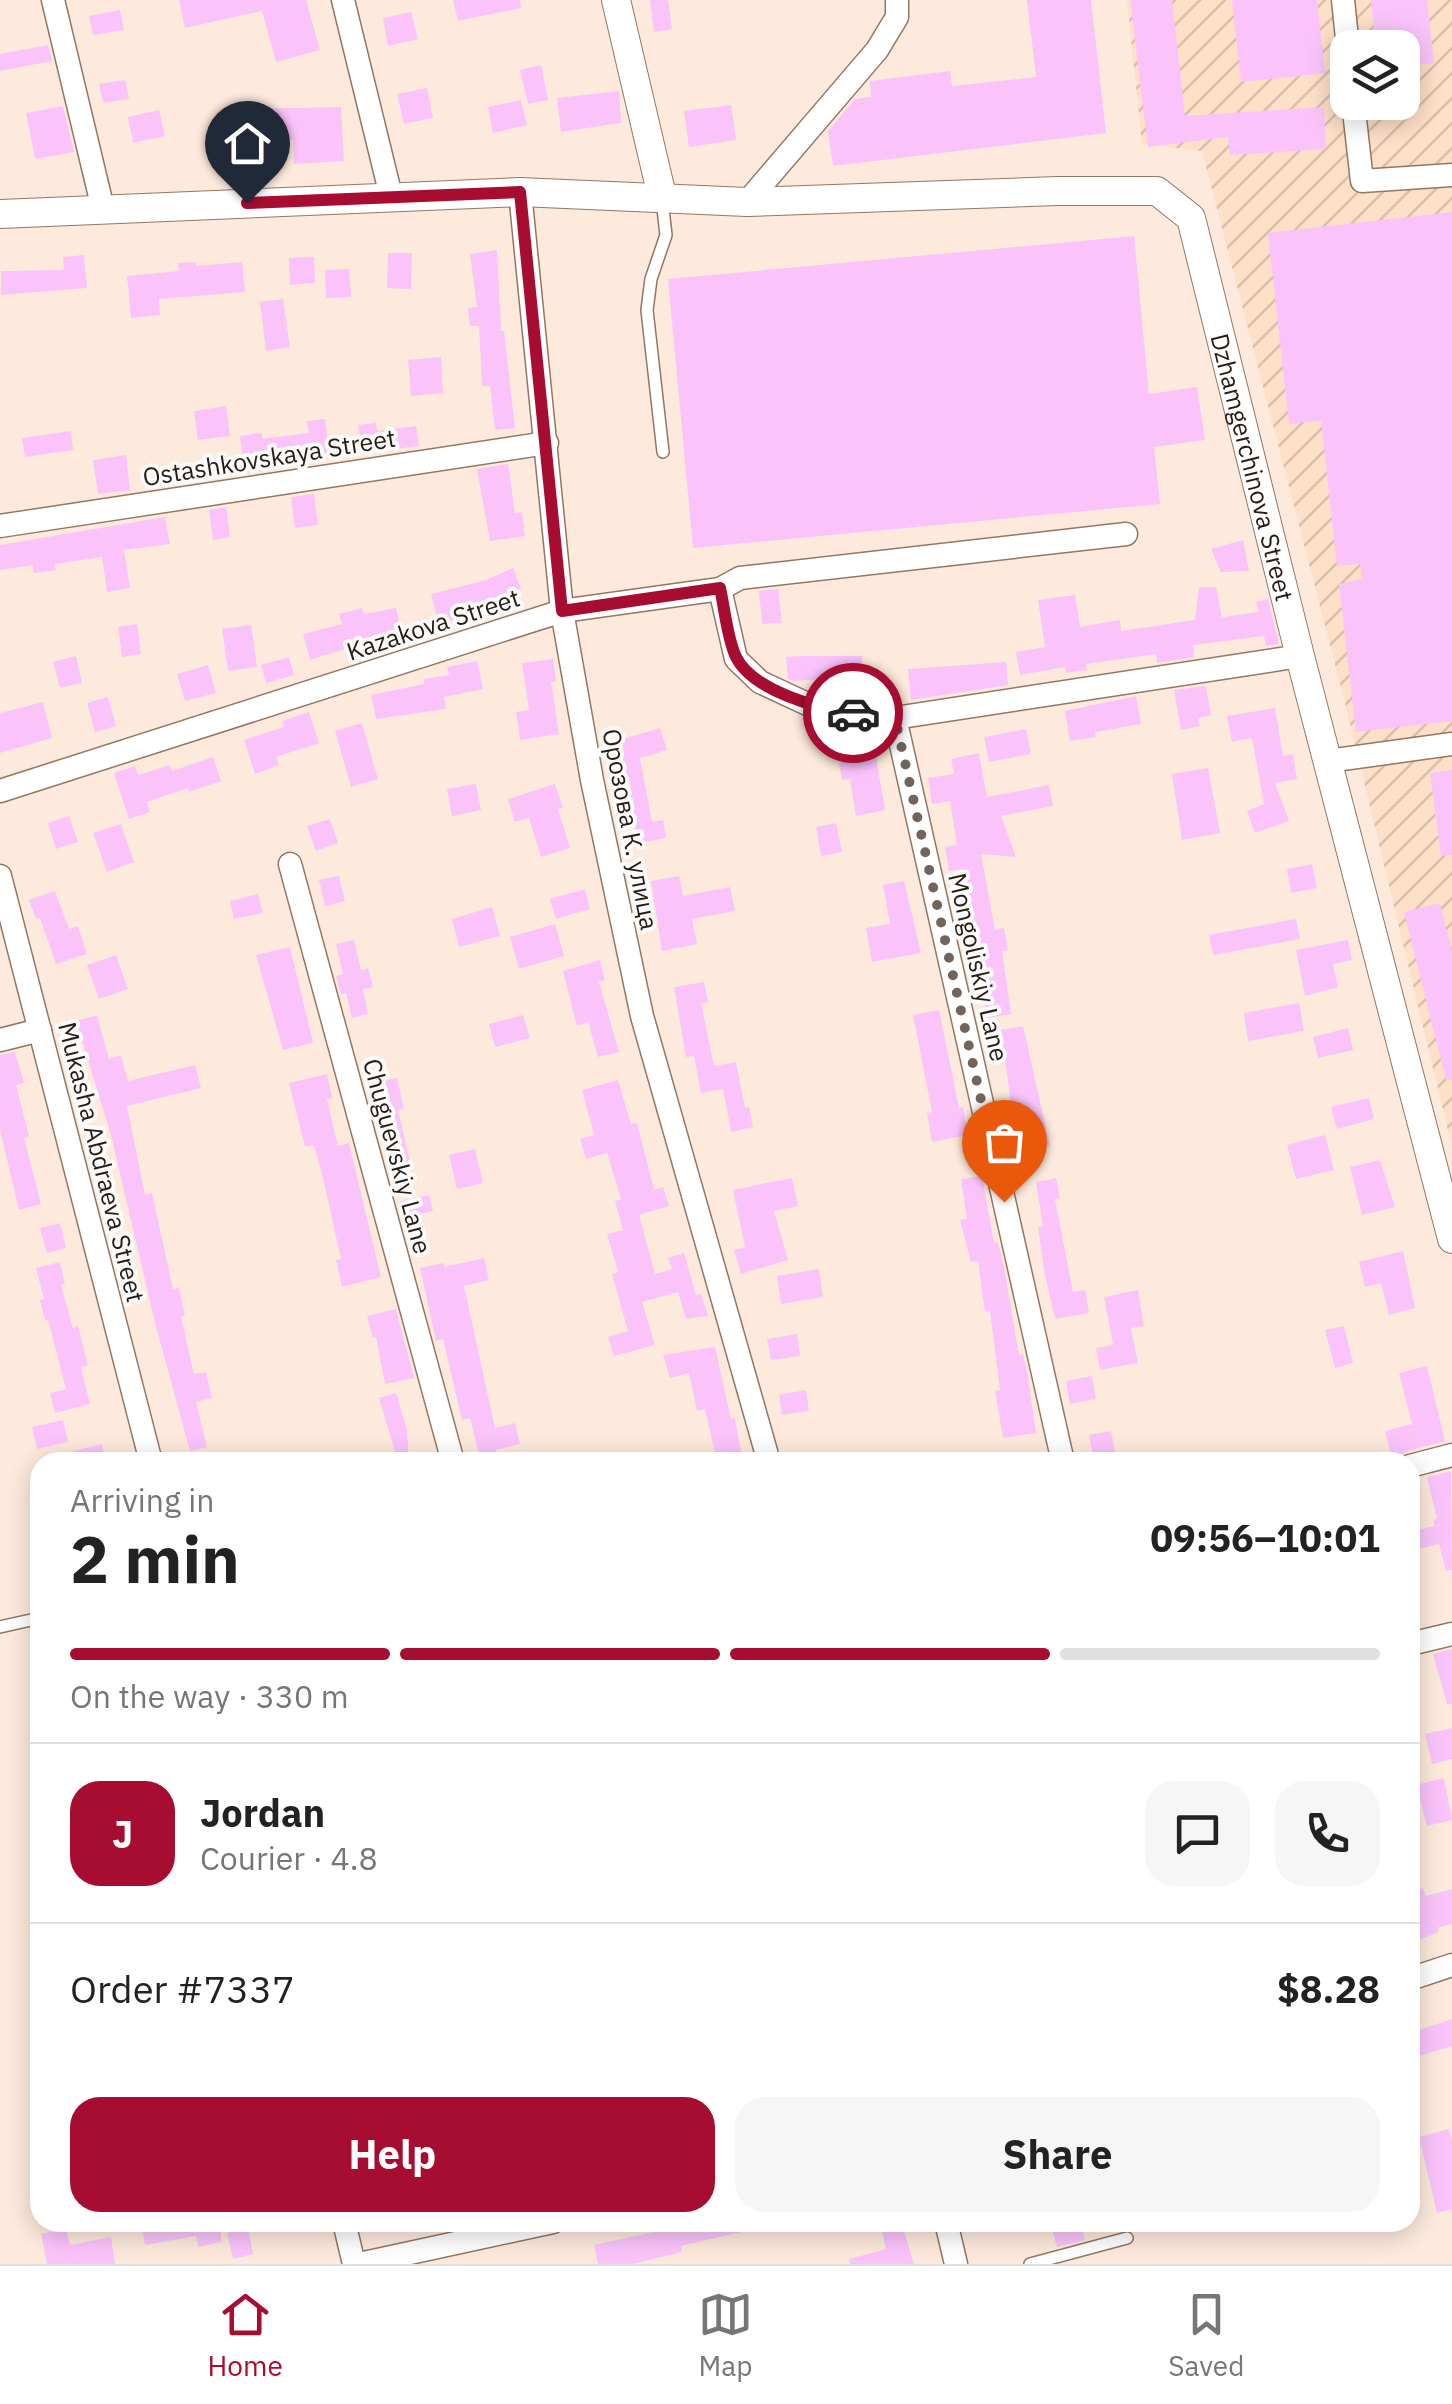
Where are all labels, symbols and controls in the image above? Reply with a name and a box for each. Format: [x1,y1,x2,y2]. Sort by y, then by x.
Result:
map controls [1330,30,1420,120]
button: layers [1330,30,1420,120]
pin [205,101,290,204]
icon: home [220,116,275,171]
street label: Dzhamgerchinova Street [1204,330,1302,604]
street label: Ostashkovskaya Street [140,421,398,493]
street label: Kazakova Street [342,580,524,668]
courier [803,663,903,763]
icon: car [826,686,881,741]
street label: Орозова К. улица [595,726,667,932]
street label: Mongoliskiy Lane [941,870,1017,1064]
street label: Mukasha Abdraeva Street [51,1019,153,1305]
street label: Chuguevskiy Lane [356,1055,440,1257]
pin [962,1100,1047,1203]
icon: bag [977,1115,1032,1170]
text: Arriving in [70,1479,215,1521]
text: 09:56–10:01 [1150,1513,1380,1562]
text: 2 min [70,1516,240,1601]
text: On the way · 330 m [70,1675,349,1717]
button: chat [1145,1781,1250,1886]
button: phone [1275,1781,1380,1886]
text: Jordan [200,1788,325,1837]
text: J [112,1809,133,1858]
text: Courier · 4.8 [200,1837,378,1879]
text: Order #7337 [70,1964,295,2013]
text: $8.28 [1277,1964,1380,2013]
button: Help [70,2097,715,2212]
button: Share [735,2097,1380,2212]
tab: Home [208,2287,283,2384]
tab: Map [698,2287,753,2384]
tab: Saved [1168,2287,1244,2384]

